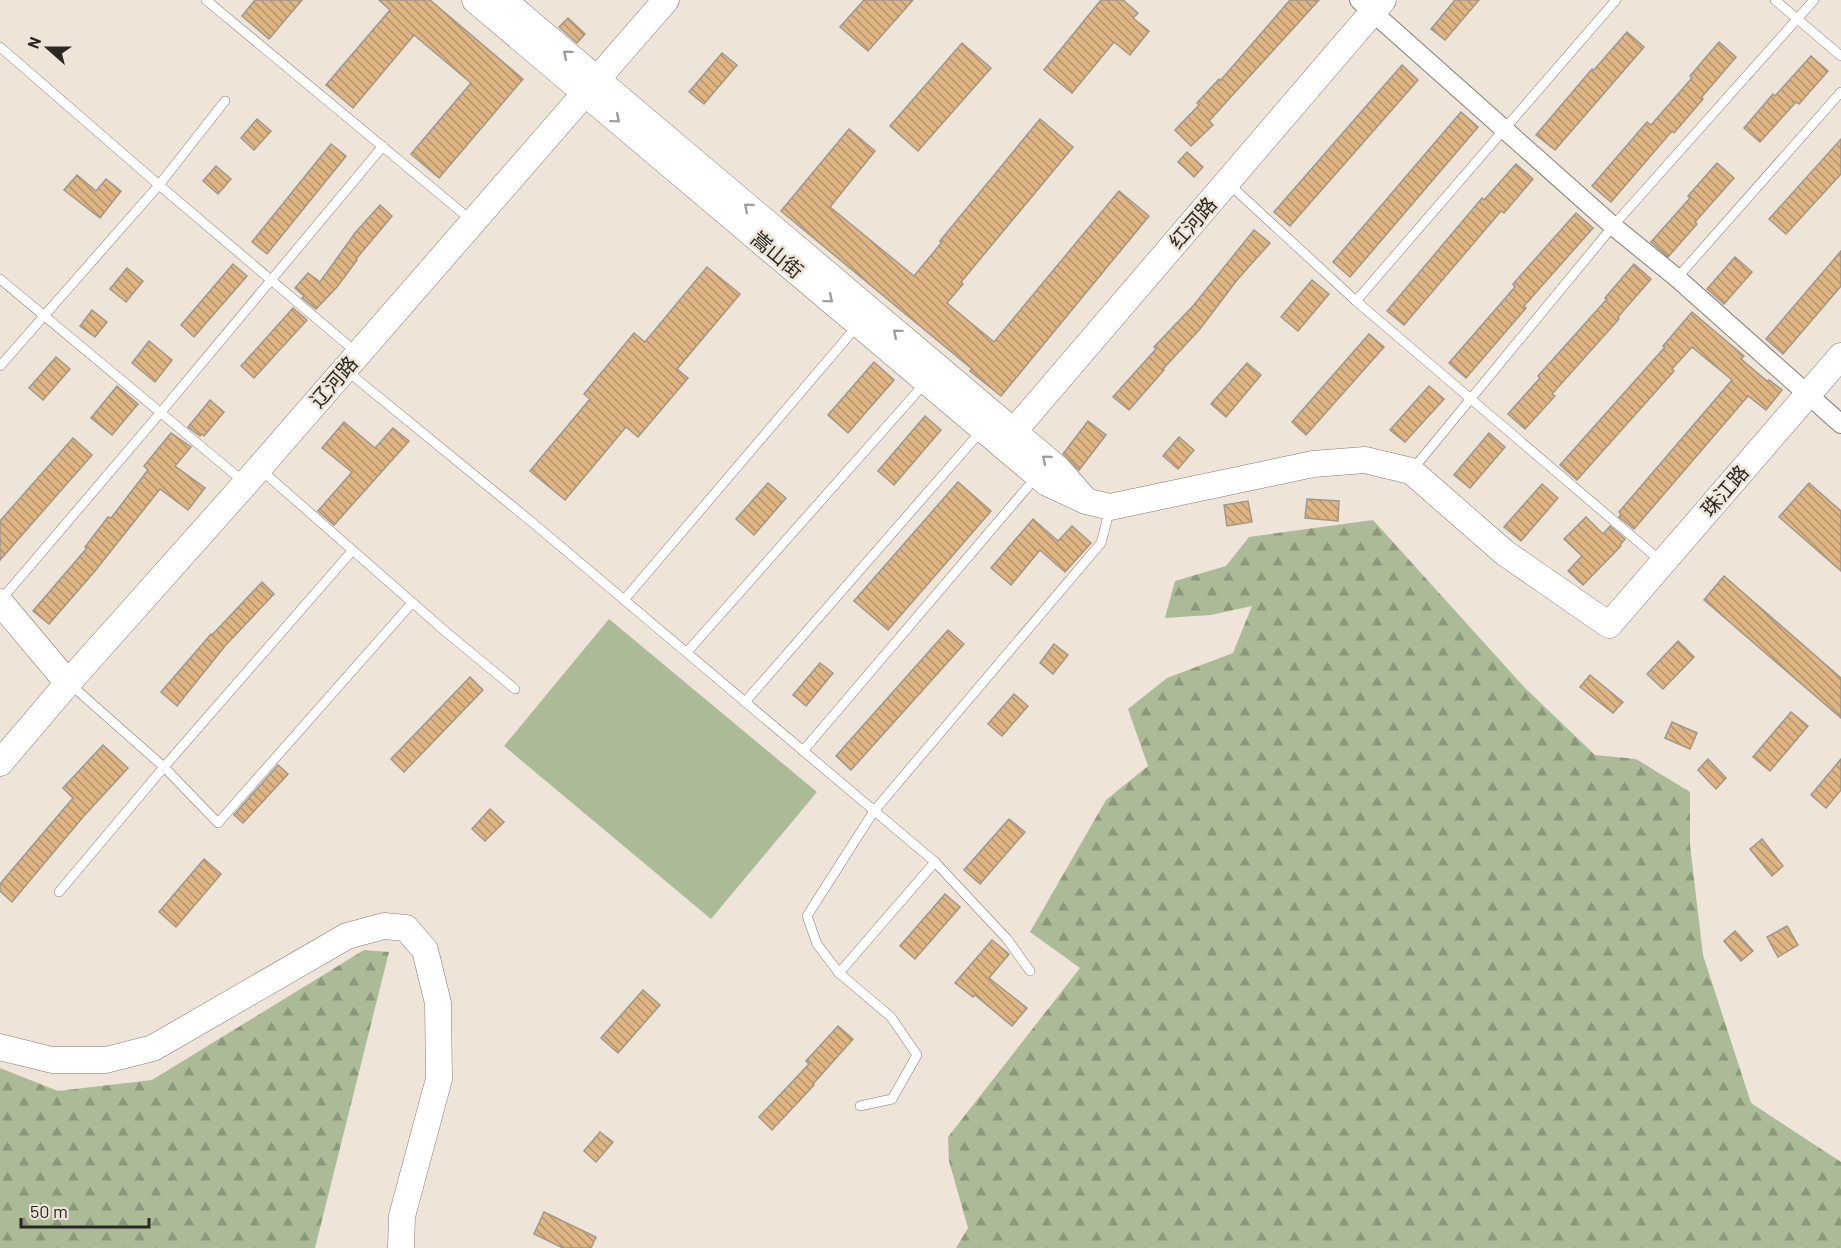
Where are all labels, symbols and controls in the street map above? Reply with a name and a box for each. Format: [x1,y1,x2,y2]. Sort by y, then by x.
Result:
north arrow [18,18,78,78]
text: N [23,34,44,51]
one-way arrow [563,50,574,61]
one-way arrow [609,112,620,123]
street label: 红河路 [1164,192,1221,253]
one-way arrow [744,203,755,214]
street label: 嵩山街 [747,226,808,283]
one-way arrow [822,292,833,303]
one-way arrow [893,329,904,340]
street label: 辽河路 [305,351,362,412]
one-way arrow [1042,455,1053,466]
street label: 珠江路 [1696,460,1753,521]
scale bar [21,1191,148,1229]
text: 50 m [30,1200,68,1222]

